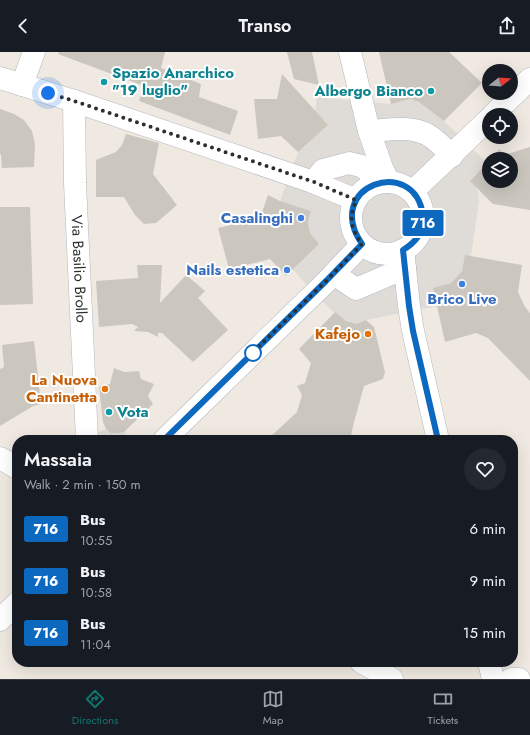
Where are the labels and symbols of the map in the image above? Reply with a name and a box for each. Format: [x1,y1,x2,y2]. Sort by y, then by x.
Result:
place label: Spazio Anarchico "19 luglio" [112,62,234,101]
north arrow [482,64,518,100]
marker: Spazio Anarchico "19 luglio" [99,77,109,87]
place label: Albergo Bianco [314,80,423,102]
your location [38,83,58,103]
marker: Albergo Bianco [426,86,436,96]
place label: Casalinghi [221,207,293,229]
line badge: 716 [400,210,446,236]
marker: Casalinghi [296,213,306,223]
street label: Via Basilio Brollo [66,215,93,323]
place label: Nails estetica [186,259,279,281]
marker: Nails estetica [282,265,292,275]
marker: Brico Live [457,279,467,289]
place label: Brico Live [427,288,497,310]
place label: Kafejo [315,323,360,345]
marker: Kafejo [363,329,373,339]
unlabelled marker [244,344,262,362]
place label: La Nuova Cantinetta [26,369,97,408]
marker: La Nuova Cantinetta [100,384,110,394]
place label: Vota [116,401,149,423]
marker: Vota [104,407,114,417]

